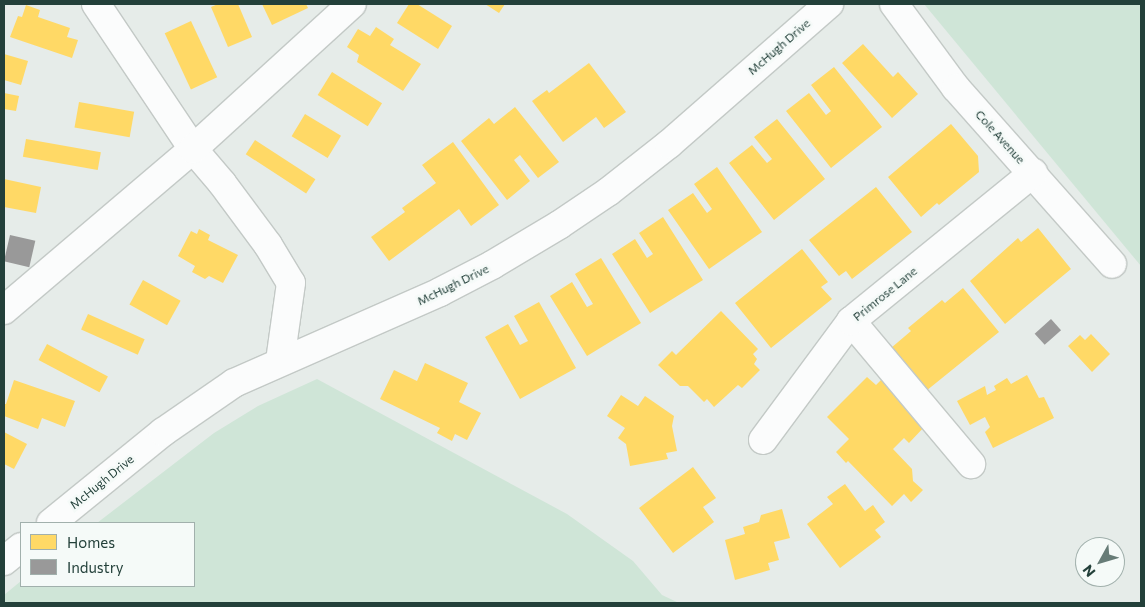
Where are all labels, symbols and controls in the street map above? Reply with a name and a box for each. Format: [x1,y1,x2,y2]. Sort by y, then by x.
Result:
street label: McHugh Drive [745,16,813,78]
street label: Cole Avenue [972,107,1028,167]
street label: McHugh Drive [415,261,491,309]
street label: Primrose Lane [850,264,920,324]
street label: McHugh Drive [67,452,137,512]
legend [20,522,195,587]
text: Homes [67,533,115,551]
north arrow [1075,537,1125,587]
text: Industry [67,558,124,576]
text: N [1079,562,1099,581]

